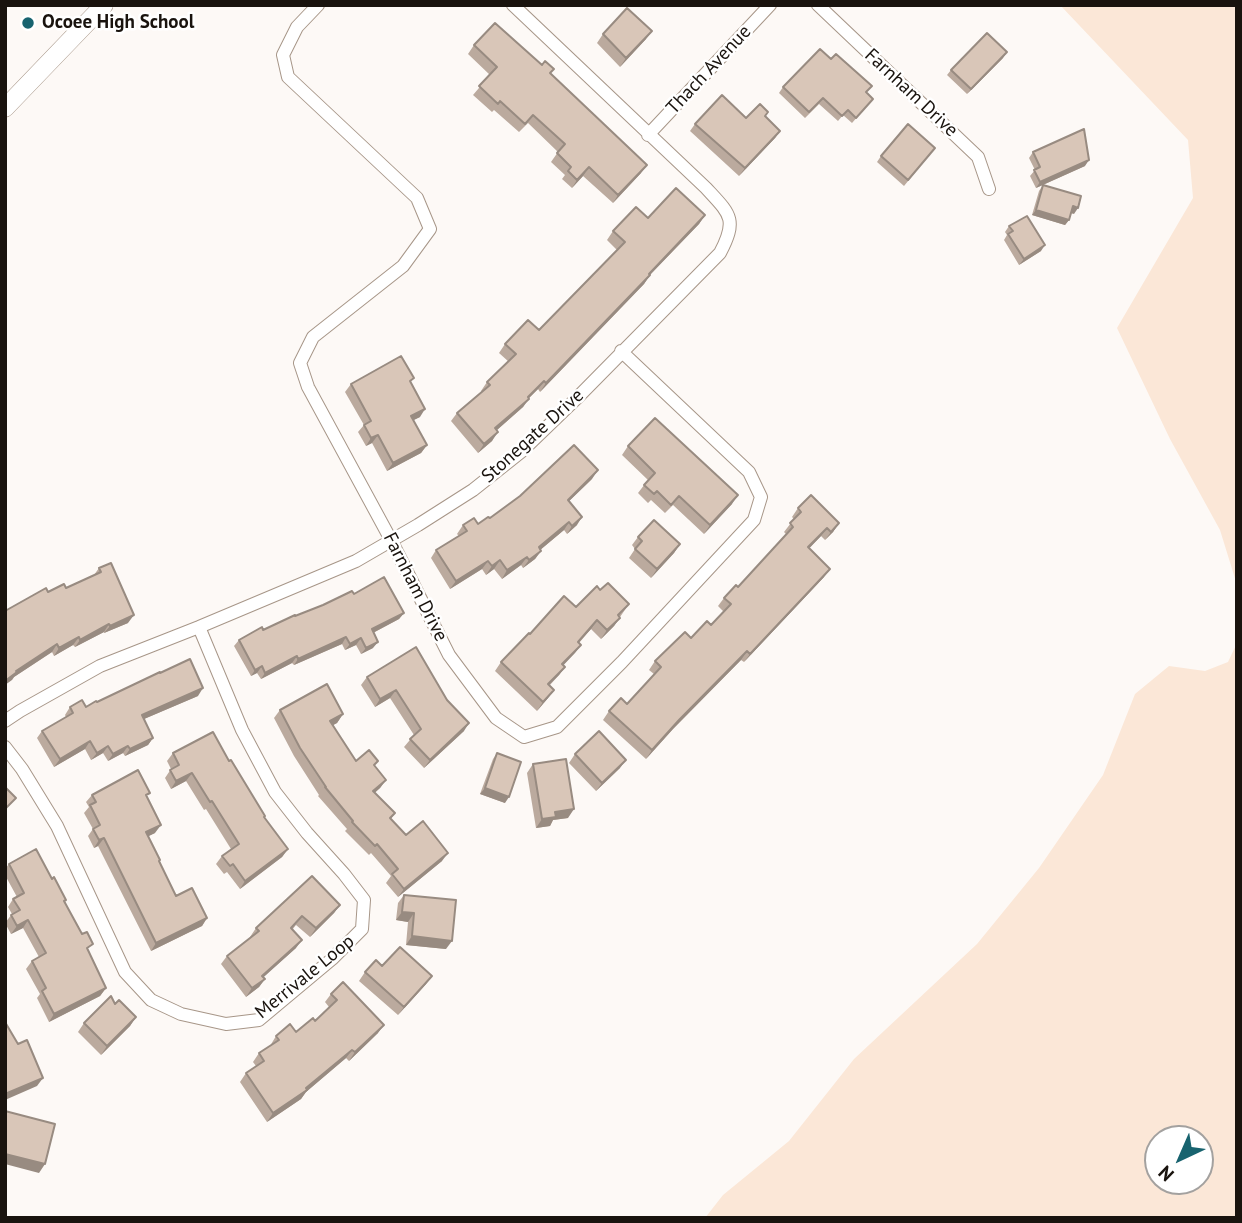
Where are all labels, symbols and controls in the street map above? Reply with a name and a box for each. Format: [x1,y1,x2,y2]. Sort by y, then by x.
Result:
place label: Ocoee High School [42,12,194,34]
marker: Ocoee High School [20,15,36,31]
street label: Thach Avenue [662,21,756,119]
street label: Farnham Drive [860,44,962,142]
street label: Stonegate Drive [477,384,589,488]
street label: Farnham Drive [378,529,452,645]
street label: Merrivale Loop [251,930,359,1024]
north arrow [1144,1125,1214,1195]
text: N [1153,1161,1179,1187]

